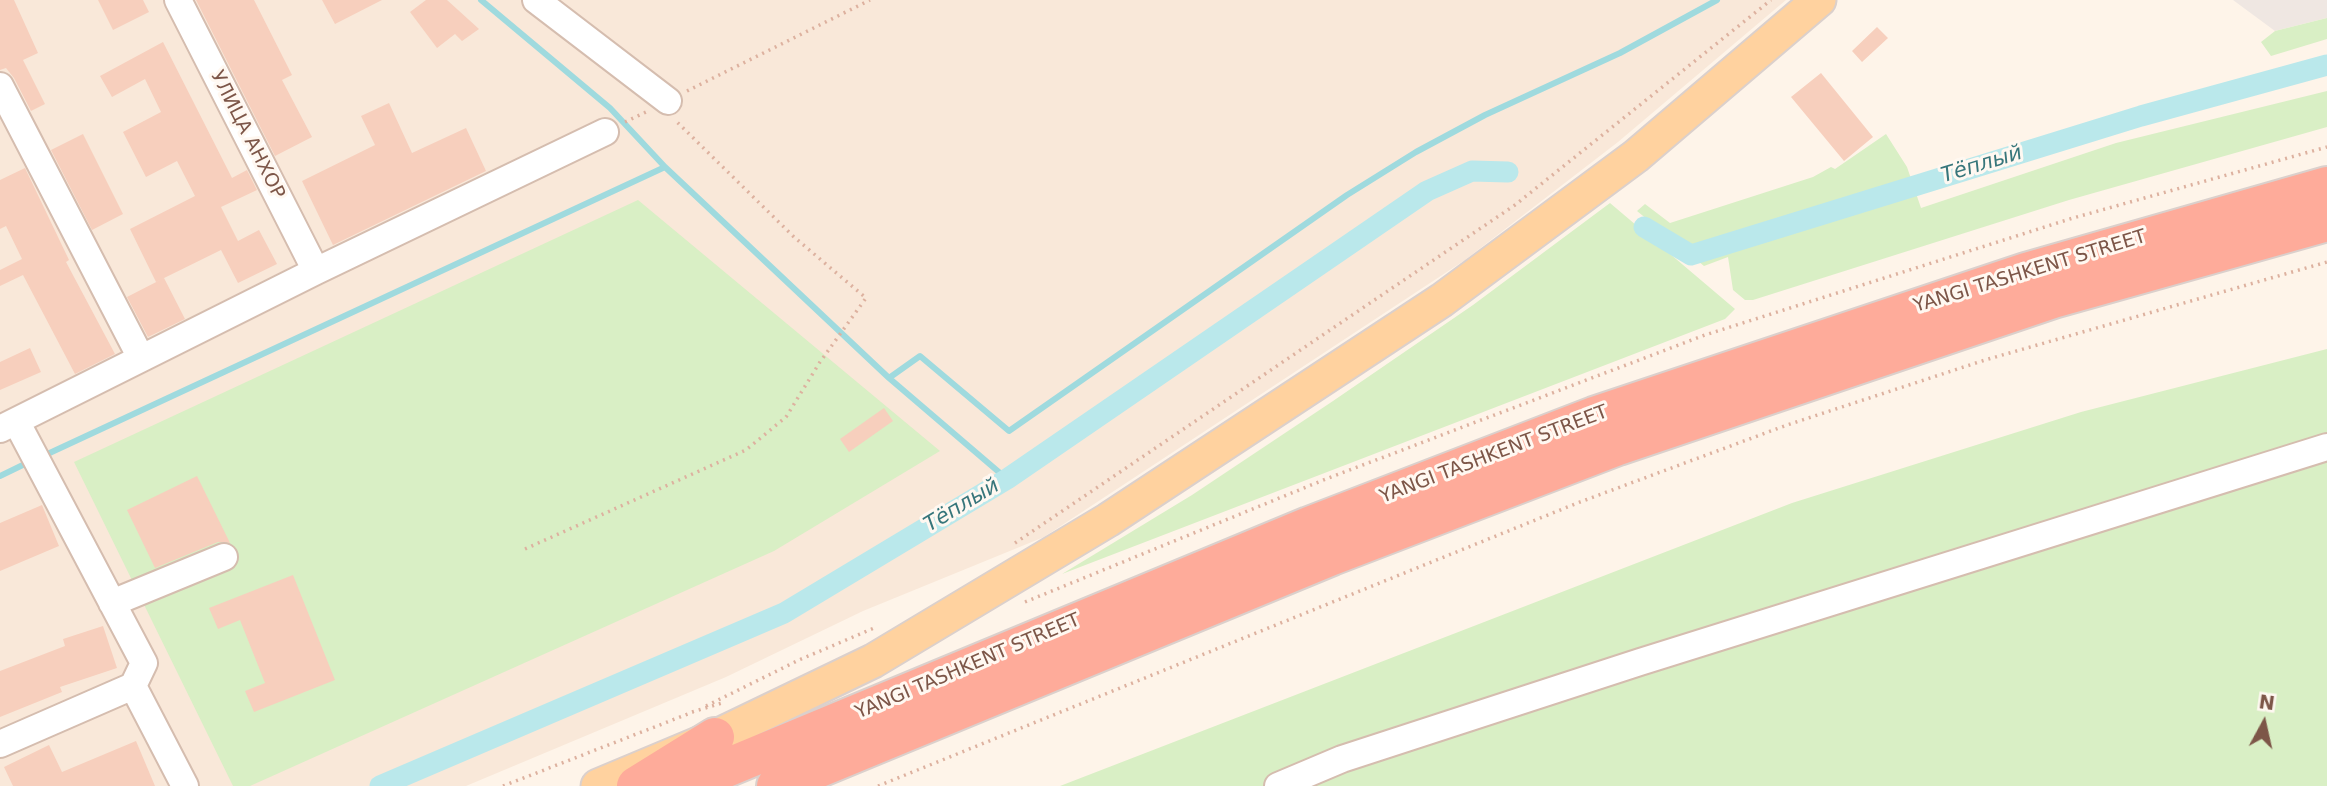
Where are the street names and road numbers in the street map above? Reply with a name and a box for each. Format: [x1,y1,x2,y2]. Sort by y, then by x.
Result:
street label: УЛИЦА АНХОР [205,67,289,203]
street label: YANGI TASHKENT STREET [1911,226,2149,318]
street label: YANGI TASHKENT STREET [1377,401,1611,509]
street label: YANGI TASHKENT STREET [852,609,1084,725]

